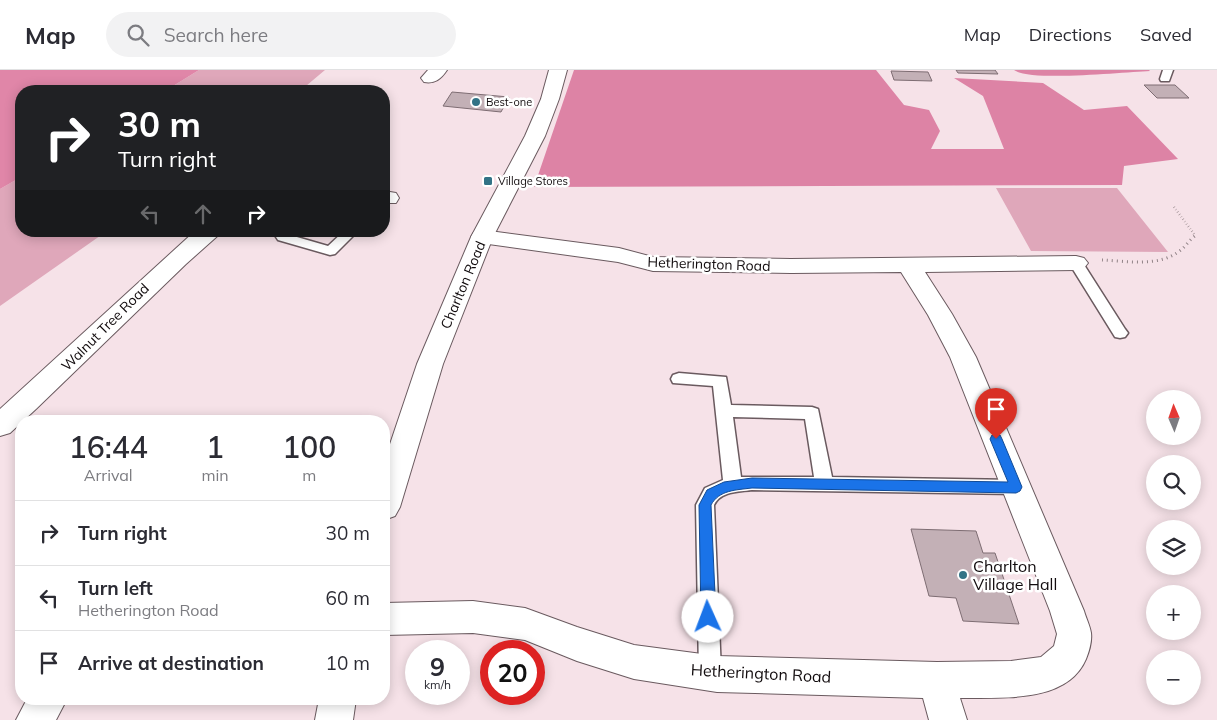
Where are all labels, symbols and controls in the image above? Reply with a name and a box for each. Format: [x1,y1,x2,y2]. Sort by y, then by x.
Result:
search box [106,12,456,57]
text: Map [25,20,76,50]
icon: search [124,21,152,49]
text: Search here [164,23,268,47]
text: Map [964,23,1001,46]
text: Directions [1029,23,1112,46]
text: Saved [1140,23,1192,46]
place label: Best-one [486,95,532,109]
marker: Best-one [470,96,482,108]
text: 30 m [118,102,201,146]
icon: right [35,105,100,170]
text: Turn right [118,145,216,173]
place label: Village Stores [498,174,568,188]
marker: Village Stores [482,175,494,187]
icon: left [136,200,164,228]
icon: ahead [189,200,217,228]
icon: right [242,200,270,228]
street label: Charlton Road [436,238,490,332]
street label: Hetherington Road [647,253,771,275]
street label: Walnut Tree Road [57,279,153,375]
pin [975,388,1017,439]
north arrow [1146,390,1201,445]
map controls [1146,390,1201,705]
icon: arrive [982,395,1010,423]
text: 16:44 [69,428,148,466]
text: 1 [206,428,224,466]
text: 100 [282,428,336,466]
button: search [1146,455,1201,510]
text: Arrival [84,465,133,485]
text: min [201,465,229,485]
text: m [302,465,316,485]
icon: right [35,519,63,547]
button: layers [1146,520,1201,575]
text: Turn right [78,521,167,545]
text: 30 m [326,521,370,545]
place label: Charlton Village Hall [973,556,1057,594]
marker: Charlton Village Hall [957,569,969,581]
text: Turn left [78,576,153,600]
icon: left [35,584,63,612]
button: + [1146,585,1201,640]
text: 60 m [326,586,370,610]
position arrow [681,590,733,642]
text: Hetherington Road [78,600,219,620]
speed limit sign: 20 [480,640,545,705]
icon: arrive [35,649,63,677]
button: − [1146,650,1201,705]
text: Arrive at destination [78,651,264,675]
text: 10 m [326,651,370,675]
text: 9 [430,651,445,682]
street label: Hetherington Road [690,659,832,687]
text: km/h [424,677,451,692]

